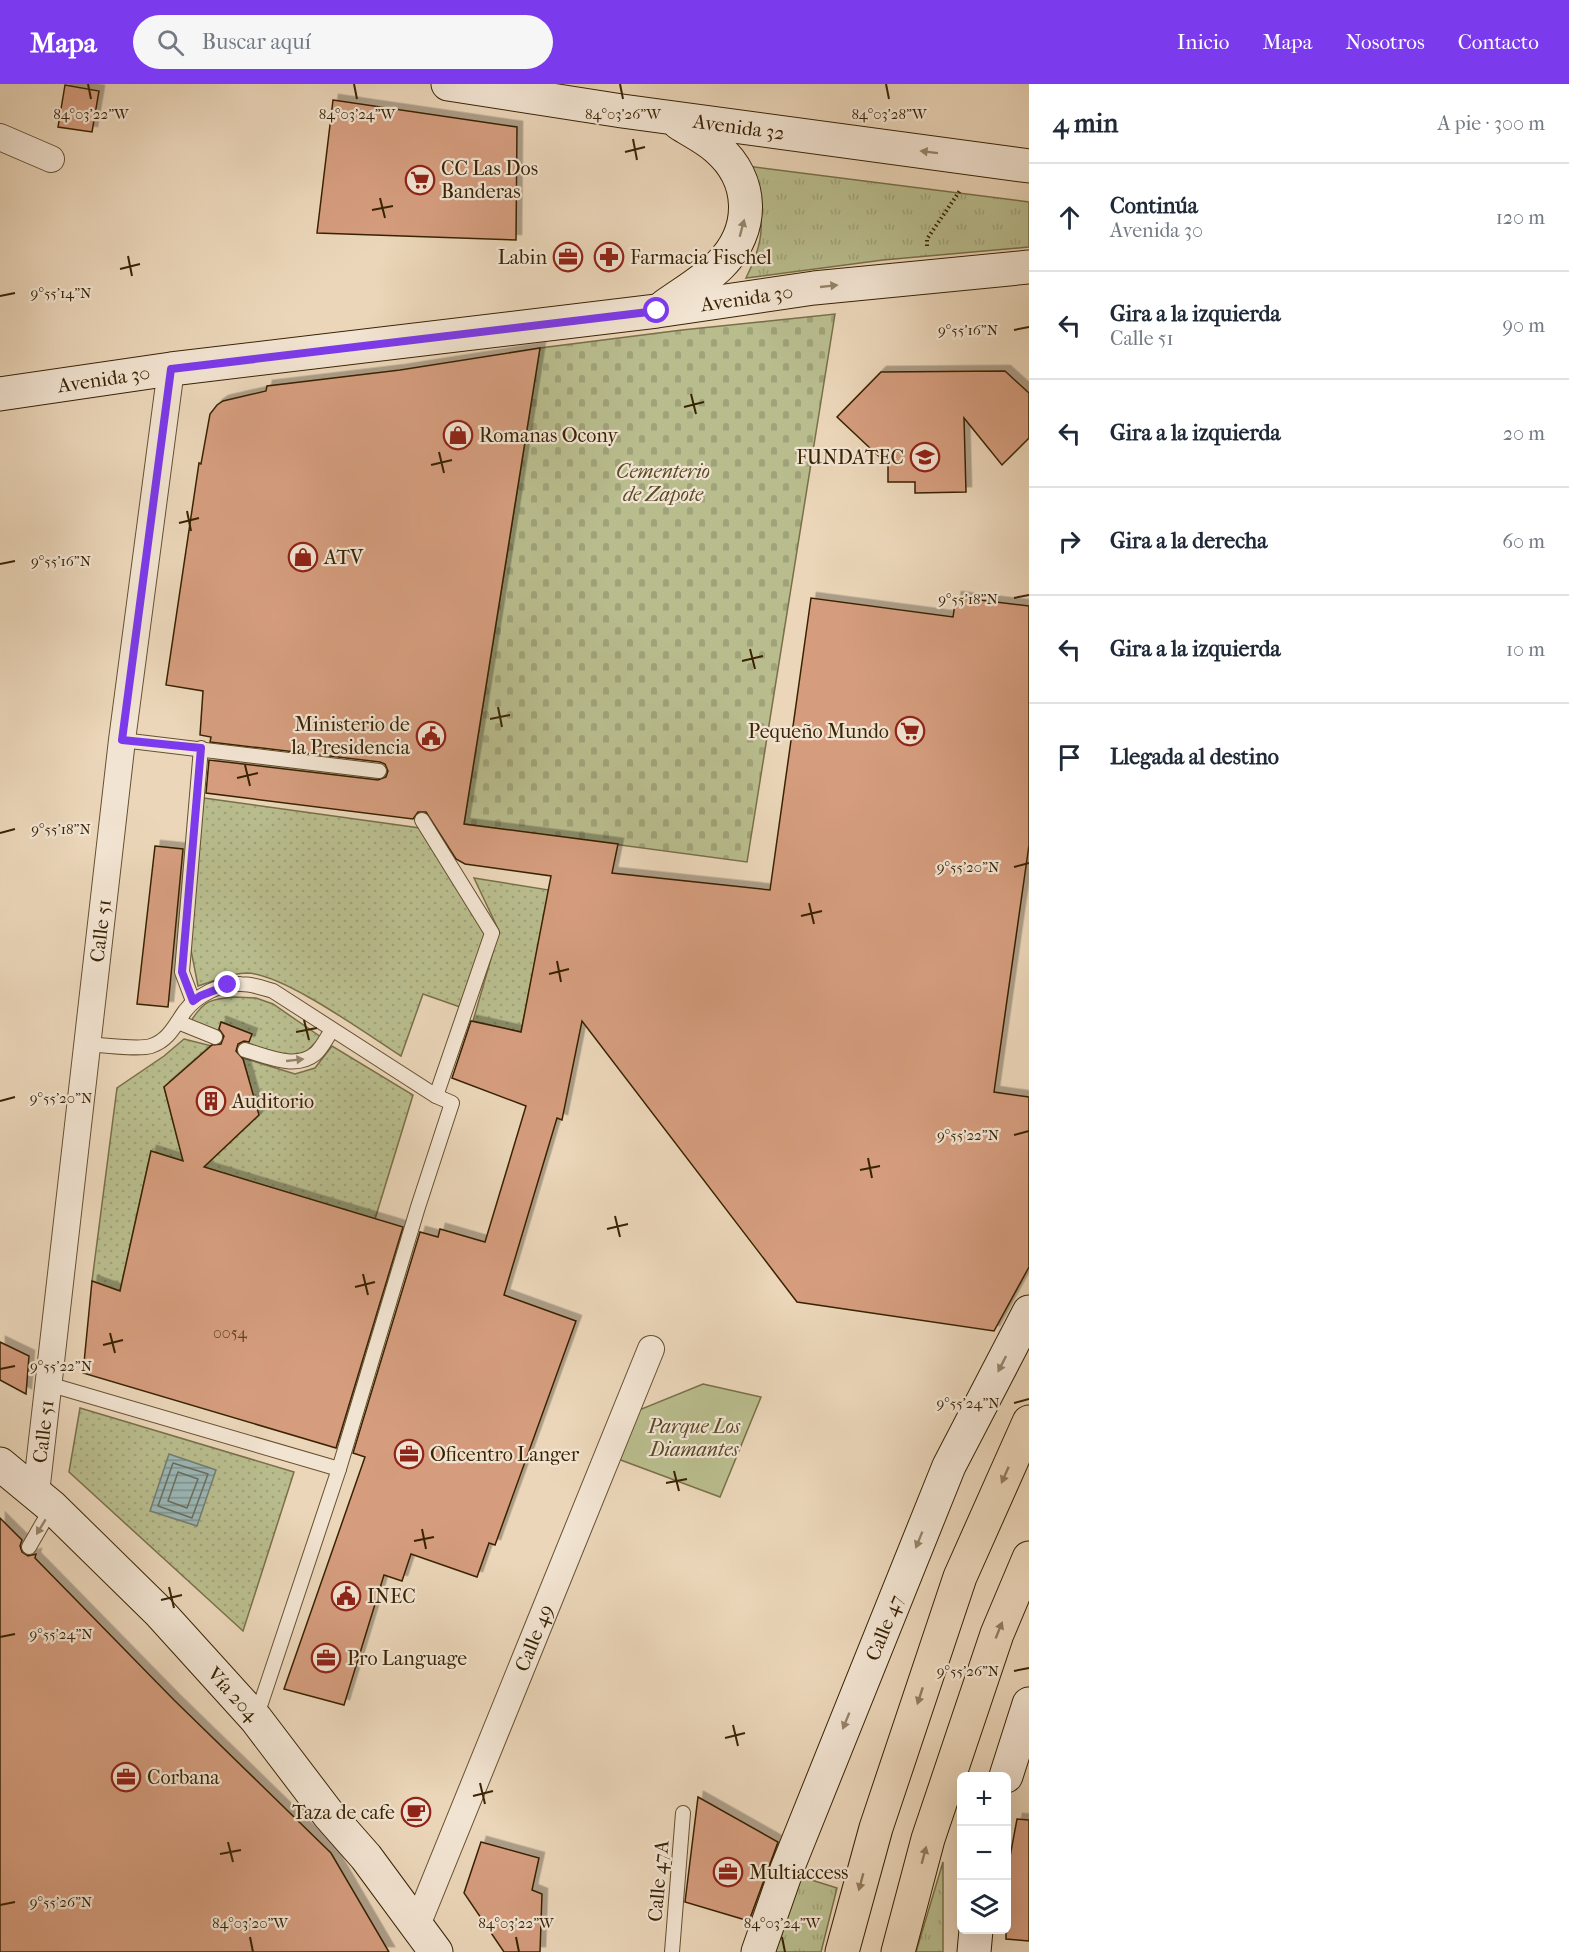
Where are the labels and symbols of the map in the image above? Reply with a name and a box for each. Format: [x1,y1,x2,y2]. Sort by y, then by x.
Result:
text: 84°03'22"W [53,105,130,123]
text: 84°03'24"W [319,105,397,123]
text: 84°03'26"W [585,105,662,123]
text: 84°03'28"W [851,105,928,123]
street label: Avenida 32 [690,110,786,145]
one-way arrow [920,148,939,157]
place label: CC Las Dos Banderas [441,157,538,203]
supermarket icon: CC Las Dos Banderas [404,164,436,196]
one-way arrow [738,219,747,237]
office icon: Labin [552,241,584,273]
pharmacy icon: Farmacia Fischel [593,241,625,273]
place label: Labin [498,246,547,269]
place label: Farmacia Fischel [630,246,772,269]
street label: Avenida 30 [698,280,795,317]
one-way arrow [819,281,838,291]
text: 9°55'14"N [31,284,92,302]
route start [643,297,669,323]
text: 9°55'16"N [938,321,999,339]
street label: Avenida 30 [55,361,152,398]
shop icon: Romanas Ocony [442,419,474,451]
place label: Romanas Ocony [479,424,619,447]
school or university icon: FUNDATEC [909,441,941,473]
place label: FUNDATEC [796,446,904,469]
park label: Cementerio de Zapote [616,460,710,506]
shop icon: ATV [287,541,319,573]
place label: ATV [323,546,364,569]
text: 9°55'16"N [31,552,92,570]
text: 9°55'18"N [938,590,998,608]
place label: Ministerio de la Presidencia [290,713,411,759]
supermarket icon: Pequeño Mundo [894,715,926,747]
public building icon: Ministerio de la Presidencia [415,720,447,752]
place label: Pequeño Mundo [748,720,889,743]
text: 9°55'18"N [31,820,91,838]
text: 9°55'20"N [937,858,1000,876]
street label: Calle 51 [86,898,116,964]
route end [214,971,240,997]
one-way arrow [286,1055,305,1065]
building icon: Auditorio [195,1085,227,1117]
text: 9°55'20"N [30,1089,93,1107]
place label: Auditorio [231,1090,314,1113]
text: 9°55'22"N [937,1126,1000,1144]
house number: 0054 [213,1323,248,1342]
one-way arrow [997,1355,1006,1372]
text: 9°55'22"N [30,1357,93,1375]
text: 9°55'24"N [936,1394,1000,1412]
street label: Calle 51 [28,1399,59,1464]
park label: Parque Los Diamantes [647,1415,741,1461]
office icon: Oficentro Langer [393,1438,425,1470]
place label: Oficentro Langer [430,1443,580,1466]
one-way arrow [1000,1467,1010,1485]
one-way arrow [35,1519,46,1535]
one-way arrow [914,1531,923,1549]
public building icon: INEC [330,1580,362,1612]
place label: INEC [367,1585,416,1608]
street label: Calle 47 [861,1591,908,1664]
street label: Calle 49 [510,1601,558,1675]
one-way arrow [995,1621,1004,1639]
text: 9°55'24"N [29,1625,93,1643]
office icon: Pro Language [310,1642,342,1674]
place label: Pro Language [347,1647,467,1670]
street label: Vía 204 [202,1662,264,1727]
text: 9°55'26"N [937,1662,1000,1680]
one-way arrow [915,1687,924,1705]
one-way arrow [841,1712,850,1730]
office icon: Corbana [110,1761,142,1793]
place label: Corbana [147,1766,220,1789]
cafe icon: Taza de cafe [400,1796,432,1828]
place label: Taza de cafe [292,1801,395,1824]
street label: Calle 47A [643,1838,674,1923]
one-way arrow [919,1846,929,1864]
office icon: Multiaccess [712,1856,744,1888]
place label: Multiaccess [749,1861,848,1884]
one-way arrow [856,1873,865,1891]
text: 9°55'26"N [30,1893,93,1911]
text: 84°03'20"W [212,1914,289,1932]
text: 84°03'22"W [478,1914,555,1932]
text: 84°03'24"W [744,1914,822,1932]

